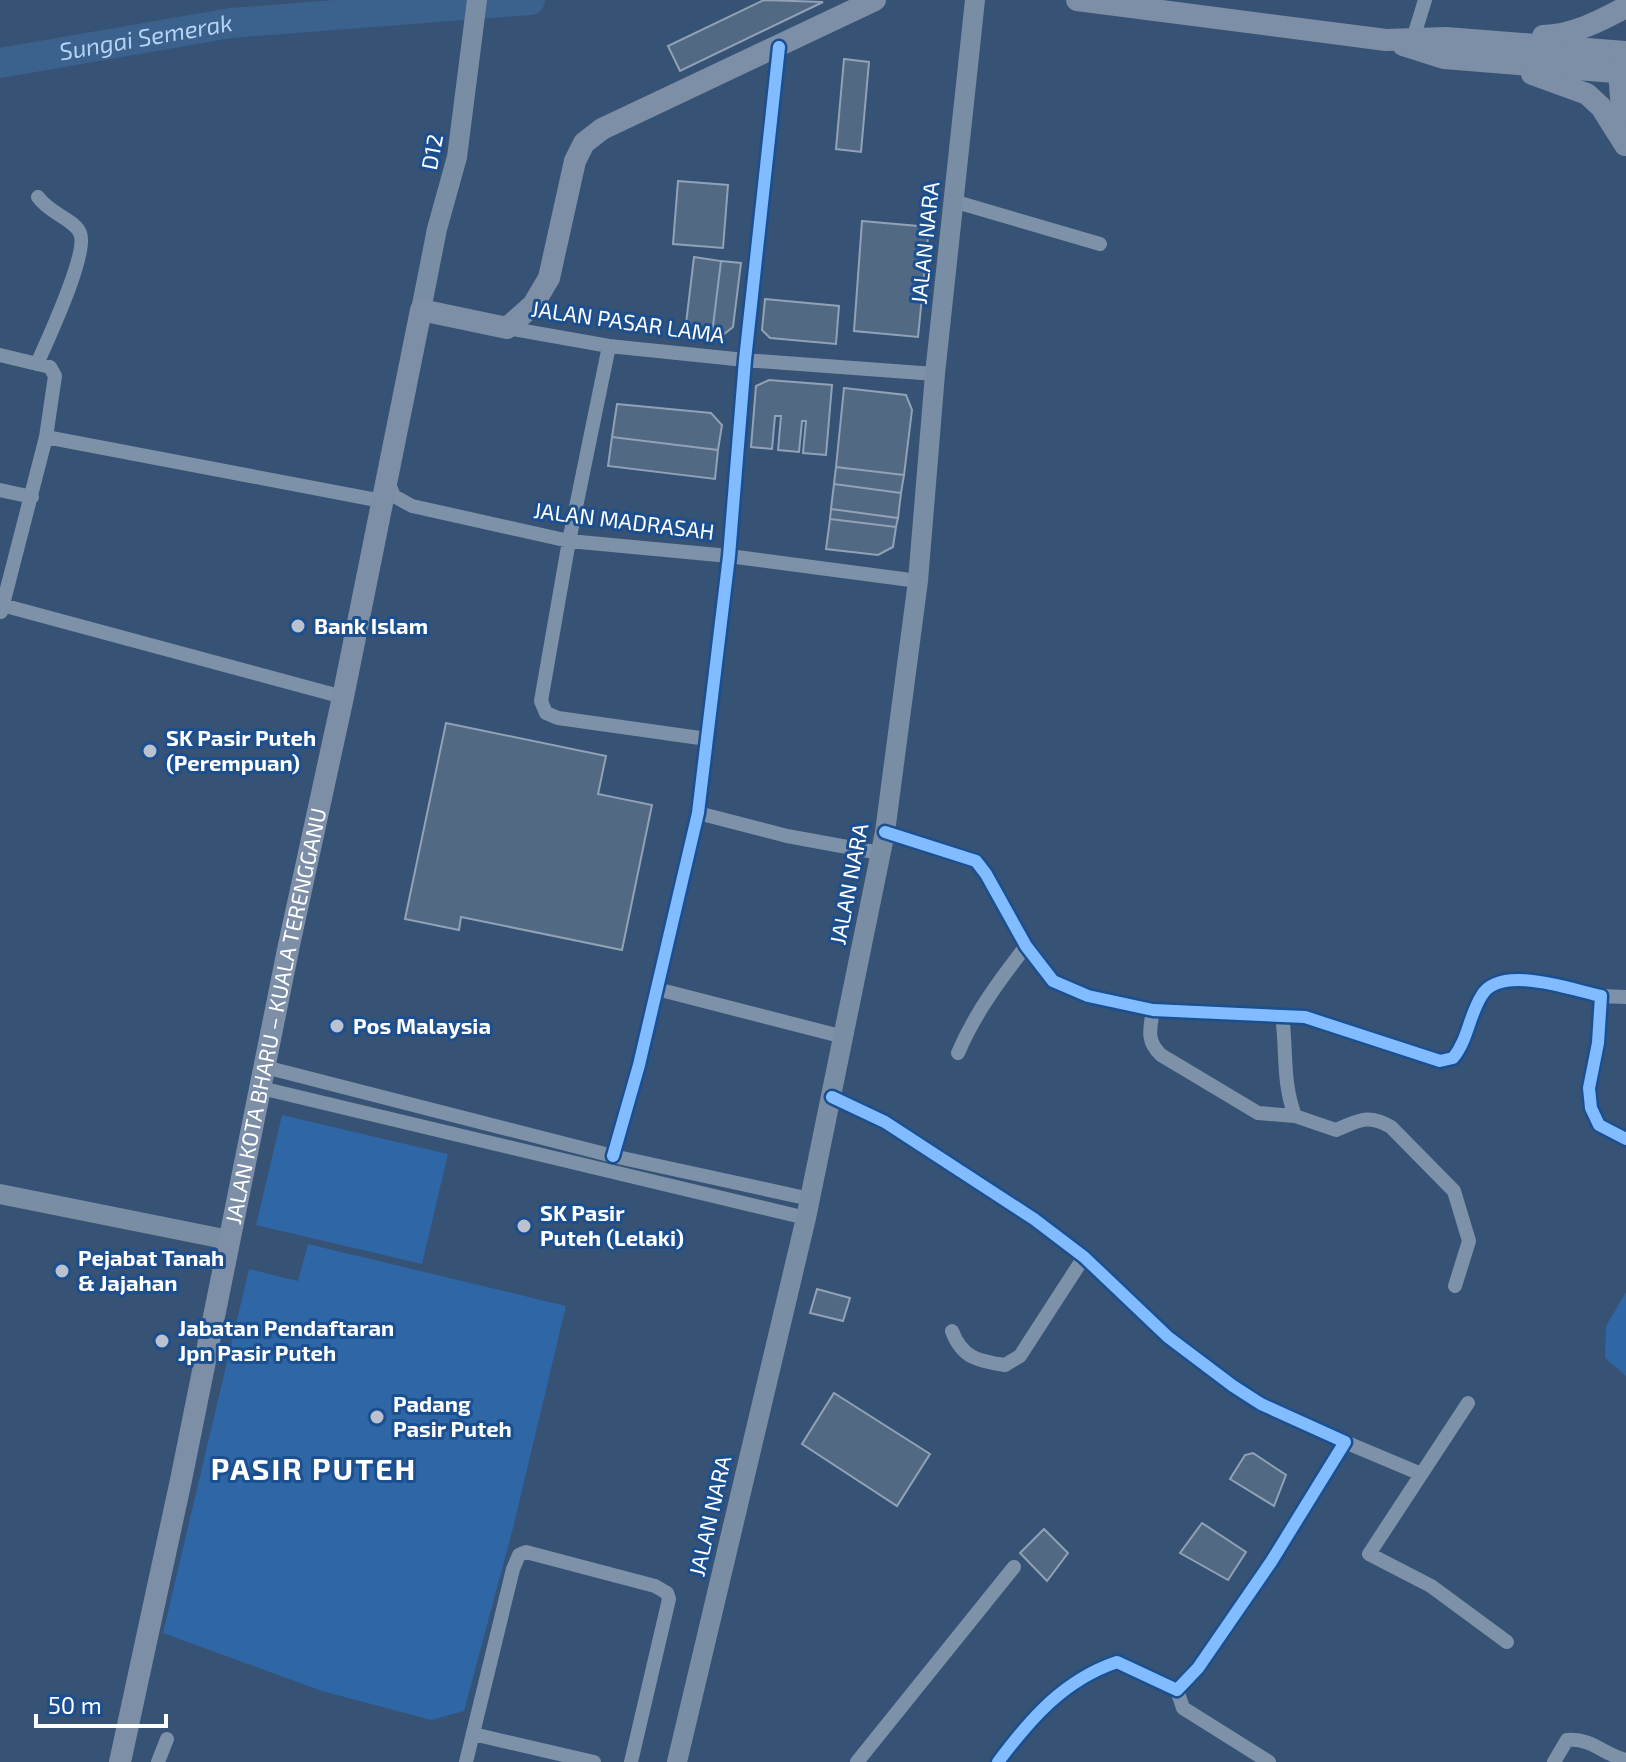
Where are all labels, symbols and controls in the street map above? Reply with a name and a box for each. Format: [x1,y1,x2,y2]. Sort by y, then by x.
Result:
water label: Sungai Semerak [57,7,235,66]
street label: D12 [415,132,447,172]
street label: JALAN NARA [905,180,943,305]
street label: JALAN PASAR LAMA [530,295,727,347]
street label: JALAN MADRASAH [532,496,716,544]
place label: Bank Islam [314,612,428,638]
marker: Bank Islam [289,617,307,635]
place label: SK Pasir Puteh (Perempuan) [166,724,316,775]
marker: SK Pasir Puteh (Perempuan) [141,742,159,760]
street label: JALAN KOTA BHARU – KUALA TERENGGANU [219,805,330,1226]
street label: JALAN NARA [824,821,873,947]
place label: Pos Malaysia [353,1012,491,1039]
marker: Pos Malaysia [328,1017,346,1035]
place label: SK Pasir Puteh (Lelaki) [540,1199,684,1250]
marker: SK Pasir Puteh (Lelaki) [515,1217,533,1235]
place label: Pejabat Tanah & Jajahan [78,1244,224,1295]
marker: Pejabat Tanah & Jajahan [53,1262,71,1280]
place label: Jabatan Pendaftaran Jpn Pasir Puteh [178,1314,394,1365]
marker: Jabatan Pendaftaran Jpn Pasir Puteh [153,1332,171,1350]
place label: Padang Pasir Puteh [393,1390,512,1441]
marker: Padang Pasir Puteh [368,1408,386,1426]
district label: PASIR PUTEH [211,1450,417,1486]
street label: JALAN NARA [683,1453,736,1579]
scale bar [36,1678,166,1728]
text: 50 m [48,1690,102,1719]

